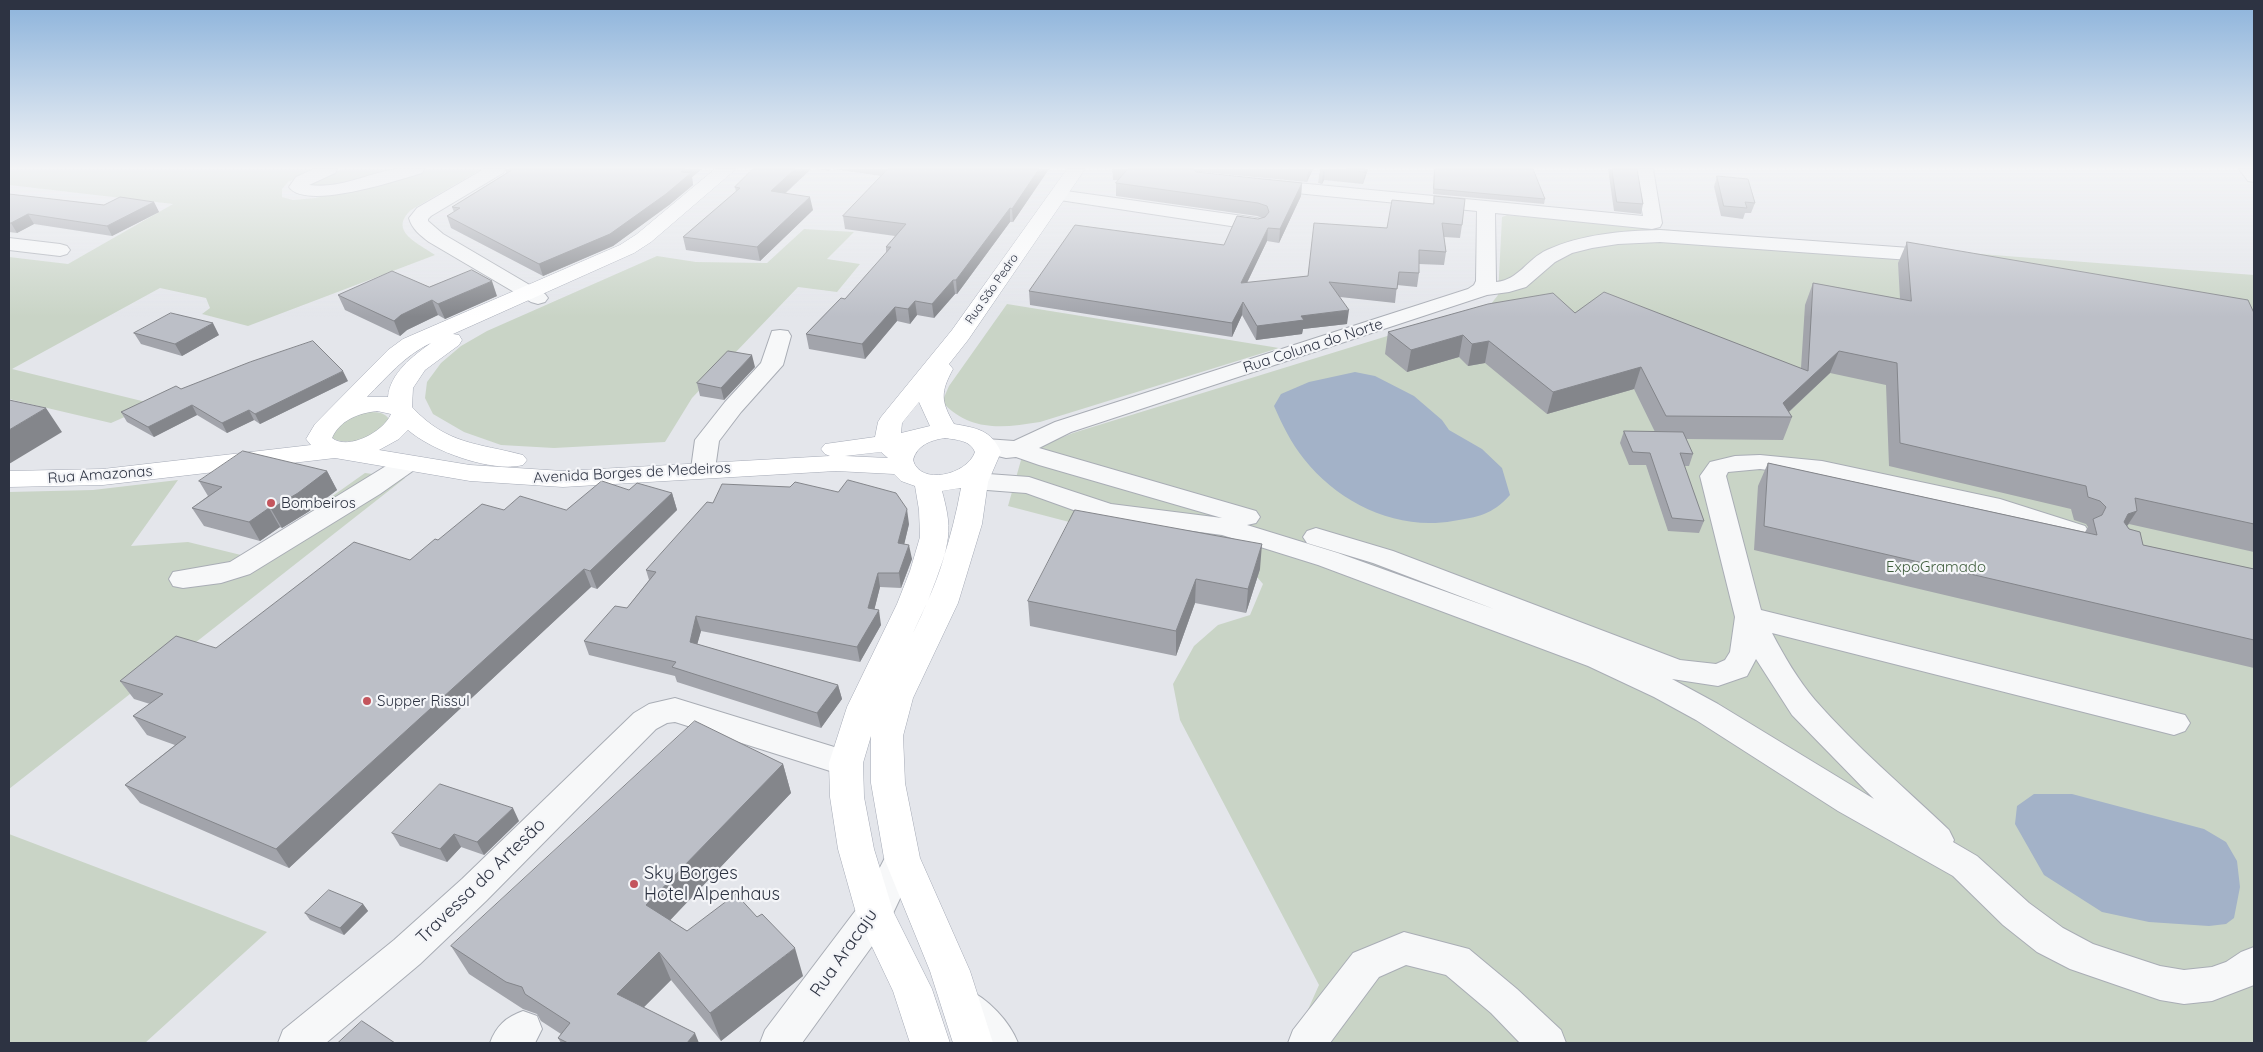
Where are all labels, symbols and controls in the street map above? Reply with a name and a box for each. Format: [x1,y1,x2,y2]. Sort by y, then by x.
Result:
street label: Rua São Pedro [962,251,1022,327]
street label: Rua Coluna do Norte [1241,315,1385,377]
street label: Avenida Borges de Medeiros [533,459,731,487]
street label: Rua Amazonas [47,462,153,488]
place label: Bombeiros [281,494,356,512]
marker: Bombeiros [265,497,277,509]
park label: ExpoGramado [1886,558,1986,576]
place label: Supper Rissul [377,692,470,710]
marker: Supper Rissul [361,695,373,707]
street label: Travessa do Artesão [412,814,550,948]
place label: Sky Borges Hotel Alpenhaus [644,863,780,906]
marker: Sky Borges Hotel Alpenhaus [628,878,640,890]
street label: Rua Aracaju [806,905,882,1001]

